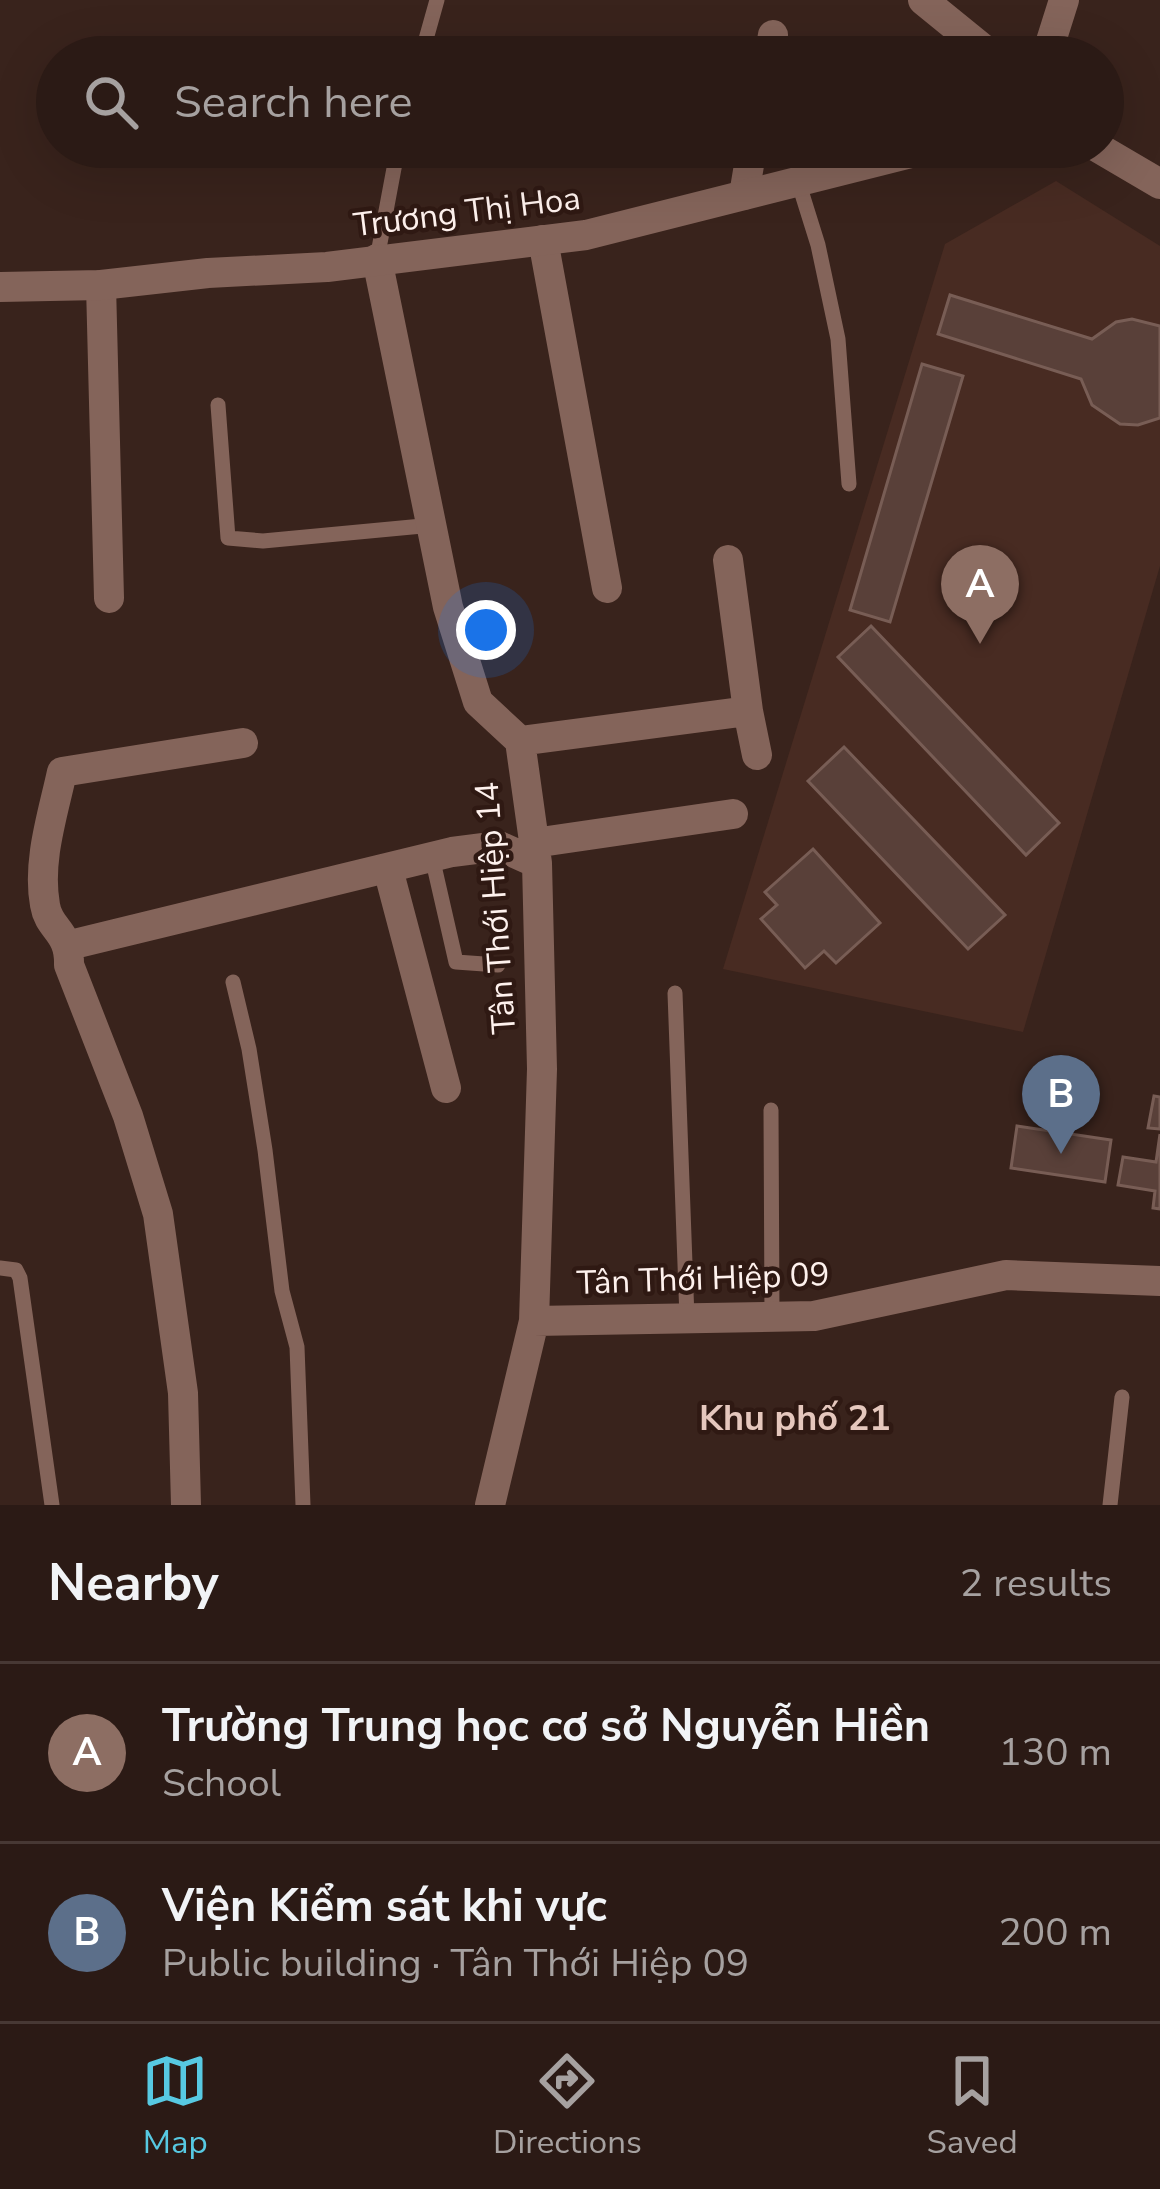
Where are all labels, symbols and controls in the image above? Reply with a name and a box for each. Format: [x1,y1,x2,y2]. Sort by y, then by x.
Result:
search box [36,36,1124,168]
icon: search [78,69,144,135]
text: Search here [174,72,413,133]
street label: Trương Thị Hoa [351,176,583,248]
pin: A [941,545,1019,644]
your location [456,600,516,660]
street label: Tân Thới Hiệp 14 [465,780,527,1036]
pin: B [1022,1055,1100,1154]
street label: Tân Thới Hiệp 09 [576,1252,830,1306]
district label: Khu phố 21 [699,1394,891,1443]
text: Nearby [48,1548,219,1618]
text: 2 results [960,1557,1112,1610]
text: Trường Trung học cơ sở Nguyễn Hiền [162,1696,930,1757]
text: A [72,1726,102,1779]
text: 130 m [998,1726,1112,1779]
text: School [162,1757,281,1810]
text: Viện Kiểm sát khi vực [162,1876,607,1937]
text: B [74,1906,100,1959]
text: 200 m [998,1906,1112,1959]
text: Public building · Tân Thới Hiệp 09 [162,1937,749,1990]
tab: Map [142,2048,208,2165]
tab: Directions [493,2048,642,2165]
tab: Saved [926,2048,1018,2165]

